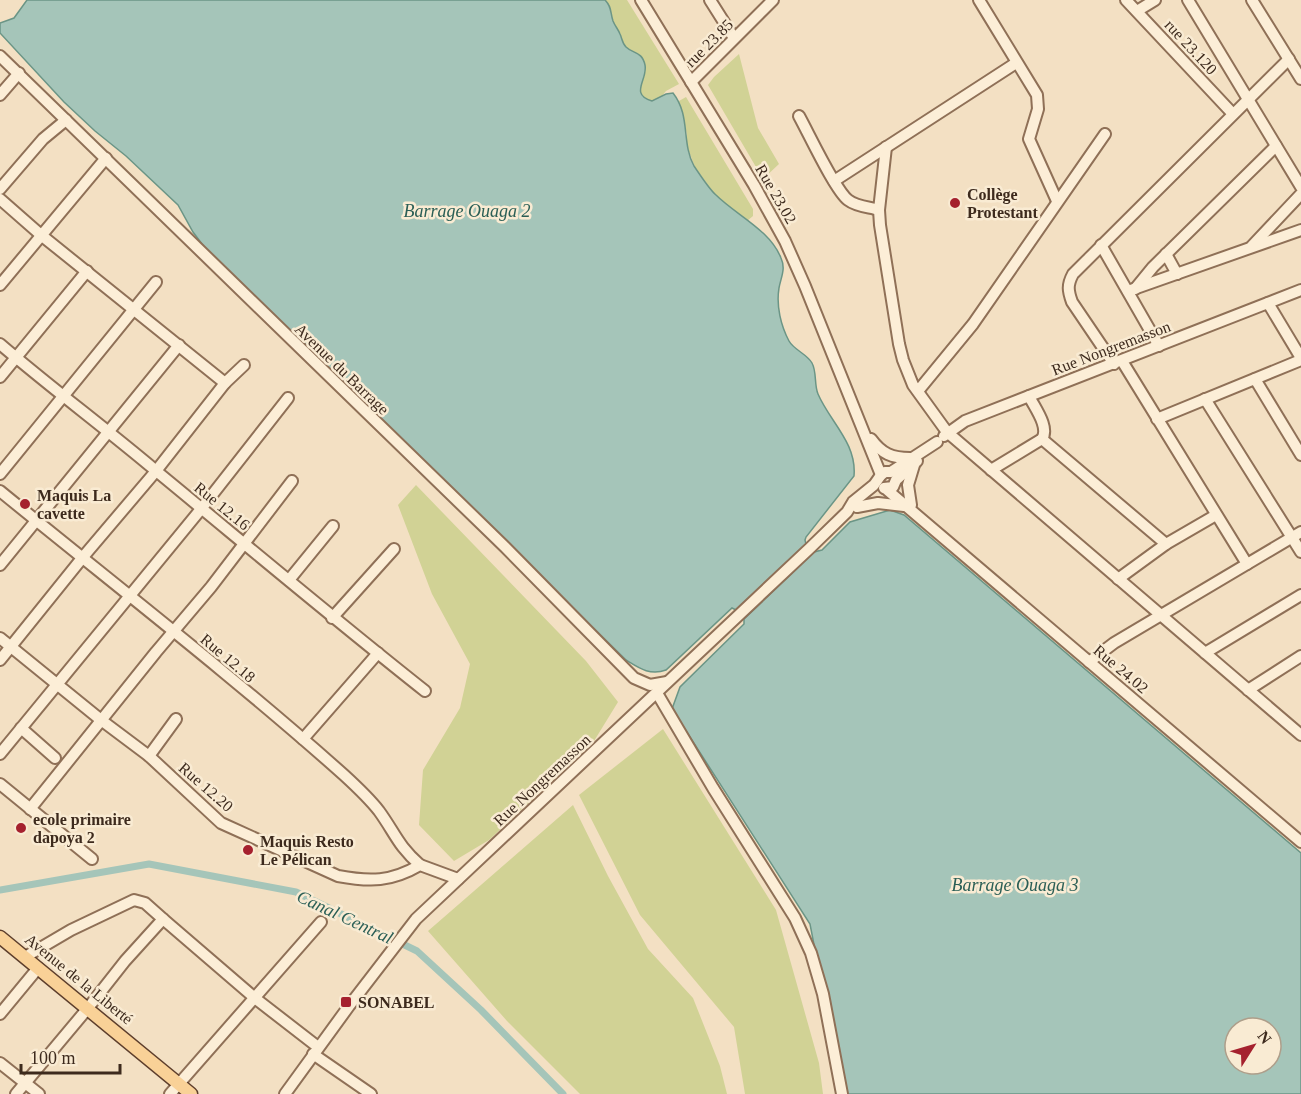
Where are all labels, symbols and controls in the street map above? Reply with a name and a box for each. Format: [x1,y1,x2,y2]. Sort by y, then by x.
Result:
street label: rue 23.85 [682,16,736,70]
street label: rue 23.120 [1161,16,1221,78]
street label: Rue 23.02 [752,161,800,227]
place label: Collège Protestant [967,186,1038,221]
marker: Collège Protestant [948,196,962,210]
water label: Barrage Ouaga 2 [404,201,531,221]
street label: Rue Nongremasson [1049,318,1173,379]
street label: Avenue du Barrage [291,320,392,419]
street label: Rue 12.16 [191,479,253,533]
place label: Maquis La cavette [37,487,111,522]
marker: Maquis La cavette [18,497,32,511]
street label: Rue 12.18 [197,630,259,686]
street label: Rue 24.02 [1090,641,1152,697]
street label: Rue Nongremasson [490,731,594,830]
street label: Rue 12.20 [176,759,236,815]
place label: ecole primaire dapoya 2 [33,811,131,847]
marker: ecole primaire dapoya 2 [14,821,28,835]
place label: Maquis Resto Le Pélican [260,833,354,868]
marker: Maquis Resto Le Pélican [241,843,255,857]
water label: Barrage Ouaga 3 [952,875,1079,895]
water label: Canal Central [294,886,396,948]
street label: Avenue de la Liberté [22,930,136,1028]
place label: SONABEL [358,994,434,1011]
marker: SONABEL [339,995,353,1009]
north arrow [1223,1016,1283,1076]
text: N [1254,1028,1275,1047]
scale bar [21,1037,120,1075]
text: 100 m [30,1048,76,1068]

